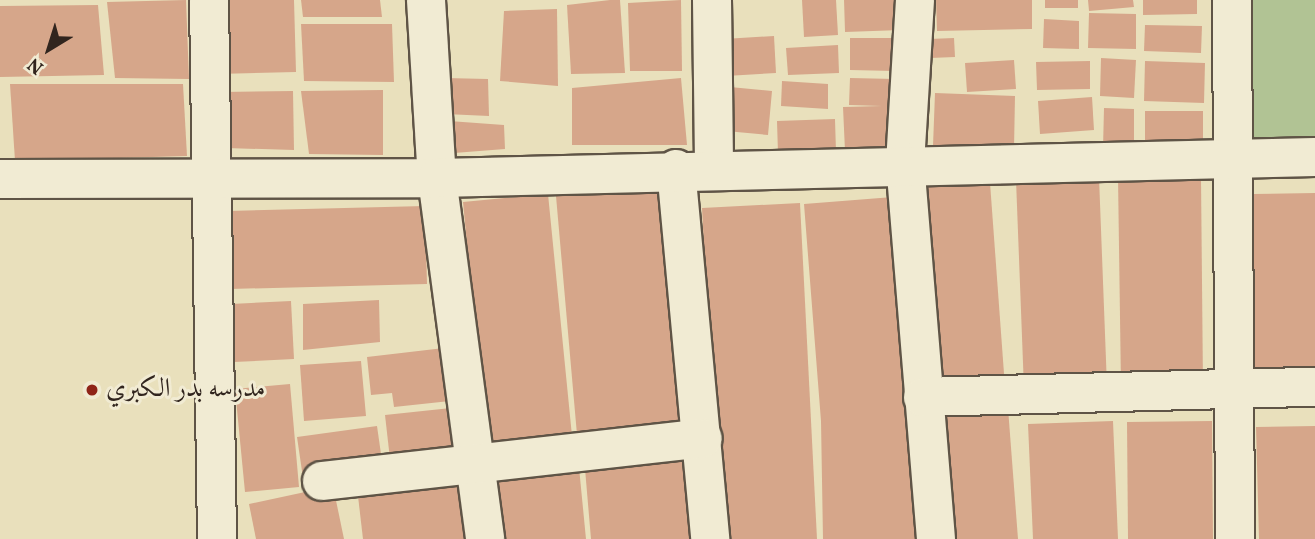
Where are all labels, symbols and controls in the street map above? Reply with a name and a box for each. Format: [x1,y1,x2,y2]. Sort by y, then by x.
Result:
north arrow [14,14,84,84]
text: N [23,51,50,80]
place label: مدرسه بدر الكبري [106,374,265,406]
marker: مدرسه بدر الكبري [84,382,100,398]

